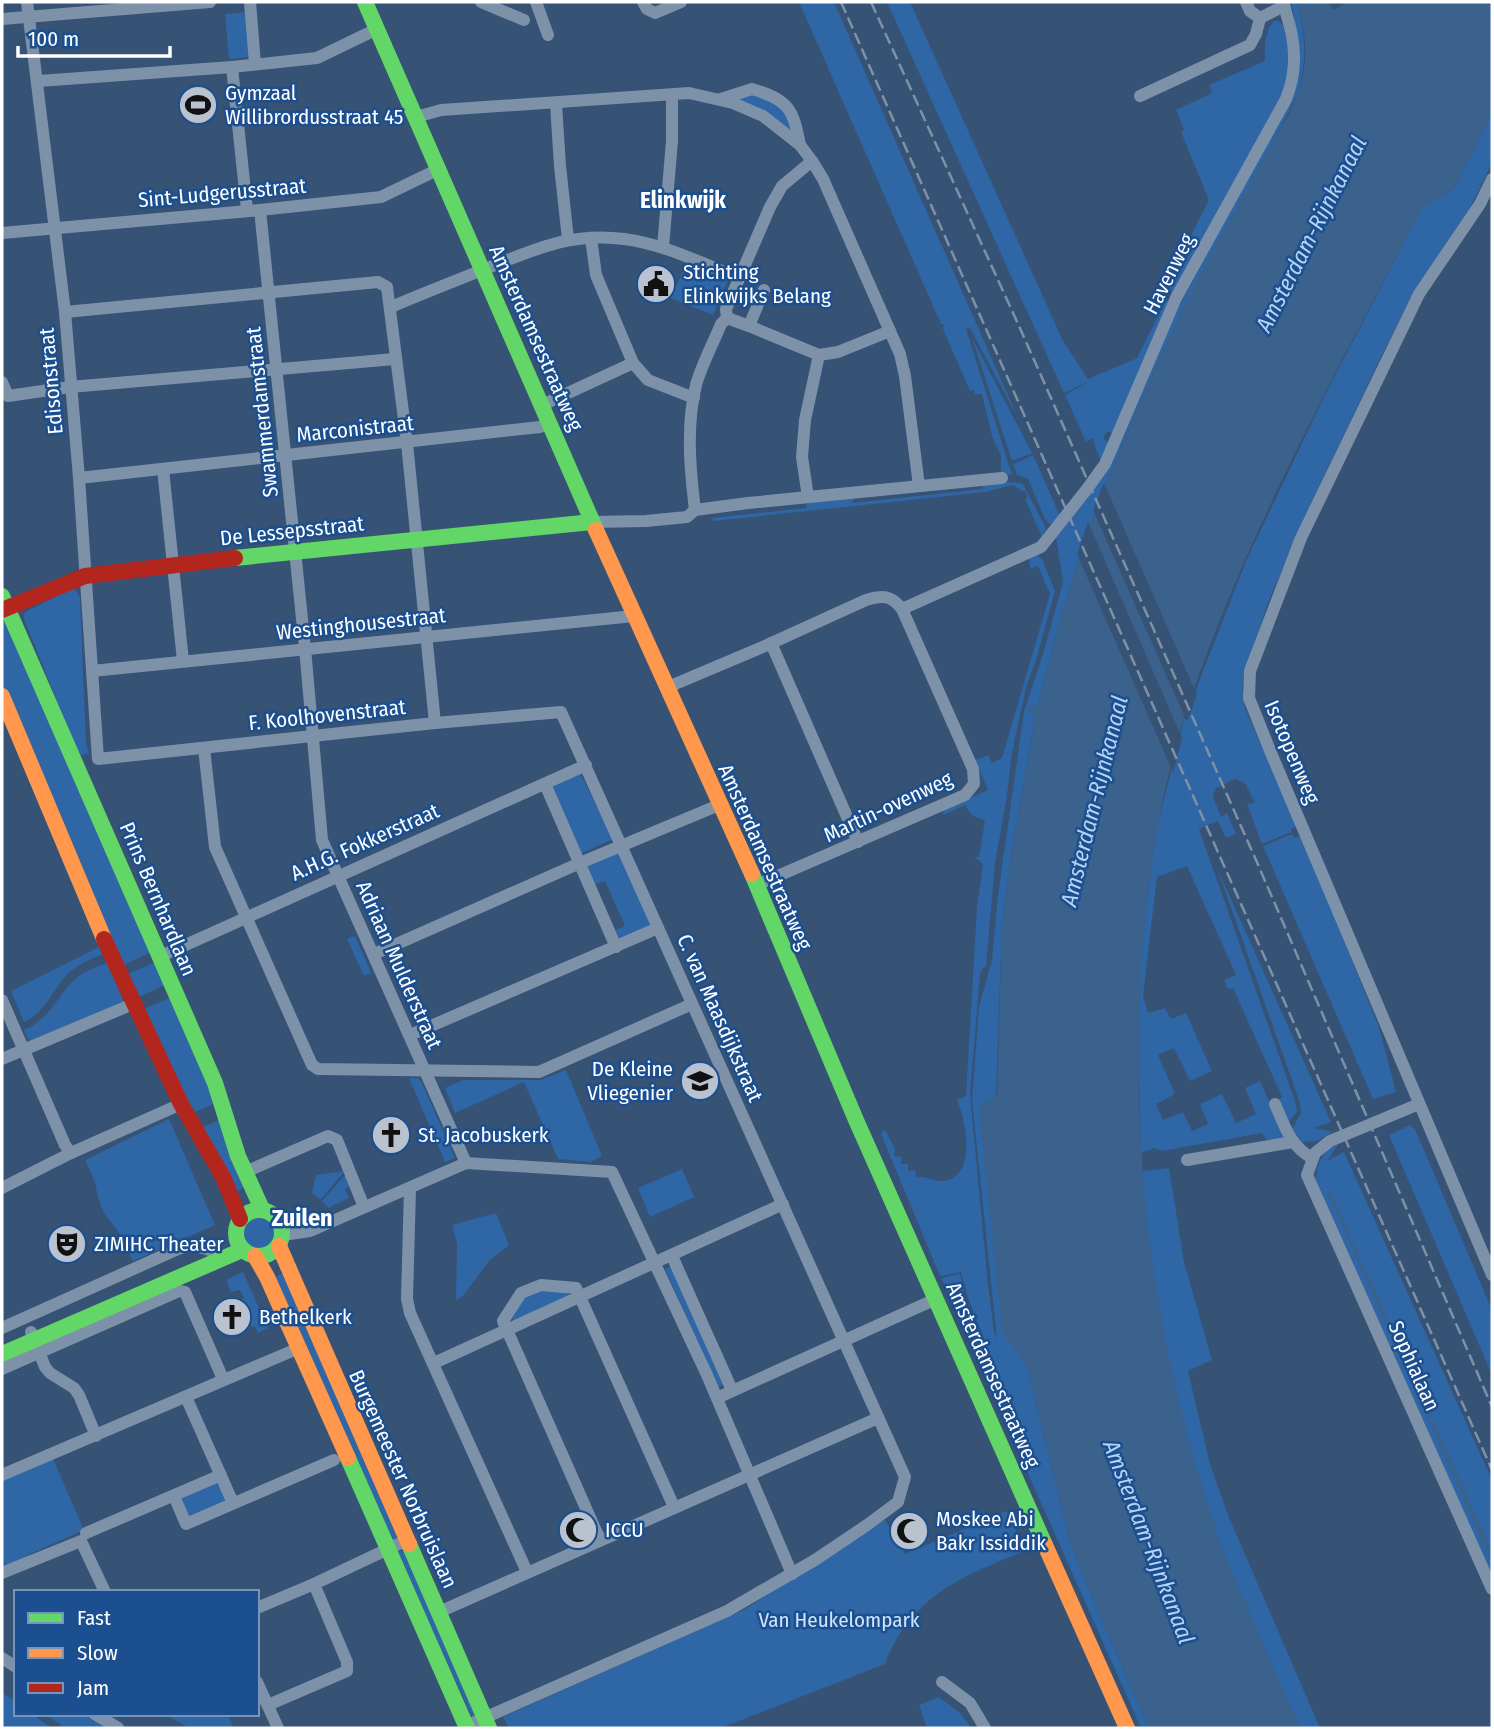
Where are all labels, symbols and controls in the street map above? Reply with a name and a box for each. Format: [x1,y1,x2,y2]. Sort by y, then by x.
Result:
scale bar [18,14,170,58]
text: 100 m [28,26,79,52]
place label: Gymzaal Willibrordusstraat 45 [225,80,403,130]
sports icon: Gymzaal Willibrordusstraat 45 [177,84,219,126]
water label: Amsterdam-Rijnkanaal [1249,131,1372,337]
street label: Sint-Ludgerusstraat [137,173,307,213]
district label: Elinkwijk [640,186,726,214]
street label: Havenweg [1138,229,1200,319]
street label: Amsterdamsestraatweg [483,241,589,435]
place label: Stichting Elinkwijks Belang [683,259,831,309]
public building icon: Stichting Elinkwijks Belang [635,263,677,305]
street label: Swammerdamstraat [240,325,284,498]
street label: Edisonstraat [33,326,69,435]
street label: Marconistraat [295,410,415,448]
street label: De Lessepsstraat [219,510,365,551]
street label: Westinghousestraat [275,602,447,646]
water label: Amsterdam-Rijnkanaal [1054,693,1134,910]
street label: F. Koolhovenstraat [247,694,407,736]
street label: Isotopenweg [1259,696,1325,808]
street label: Amsterdamsestraatweg [712,760,818,954]
street label: Martin-ovenweg [819,766,957,848]
street label: A.H.G. Fokkerstraat [287,798,443,886]
street label: Prins Bernhardlaan [114,818,202,980]
street label: Adriaan Mulderstraat [350,877,448,1053]
street label: C. van Maasdijkstraat [671,930,769,1106]
place label: De Kleine Vliegenier [587,1056,674,1106]
school or university icon: De Kleine Vliegenier [679,1060,721,1102]
church icon: St. Jacobuskerk [370,1114,412,1156]
place label: St. Jacobuskerk [418,1122,549,1148]
district label: Zuilen [271,1204,333,1232]
theatre icon: ZIMIHC Theater [46,1223,88,1265]
place label: ZIMIHC Theater [94,1231,224,1257]
street label: Amsterdamsestraatweg [940,1278,1046,1472]
church icon: Bethelkerk [211,1296,253,1338]
place label: Bethelkerk [259,1304,352,1330]
street label: Sophialaan [1383,1317,1445,1415]
street label: Burgemeester Norbruislaan [343,1366,463,1592]
water label: Amsterdam-Rijnkanaal [1097,1435,1201,1648]
place label: Moskee Abi Bakr Issiddik [936,1506,1046,1556]
mosque icon: ICCU [557,1509,599,1551]
mosque icon: Moskee Abi Bakr Issiddik [888,1510,930,1552]
place label: ICCU [605,1517,644,1543]
legend [14,1590,259,1716]
text: Fast [77,1605,111,1631]
park label: Van Heukelompark [758,1607,920,1633]
text: Slow [77,1640,118,1666]
text: Jam [77,1675,109,1701]

